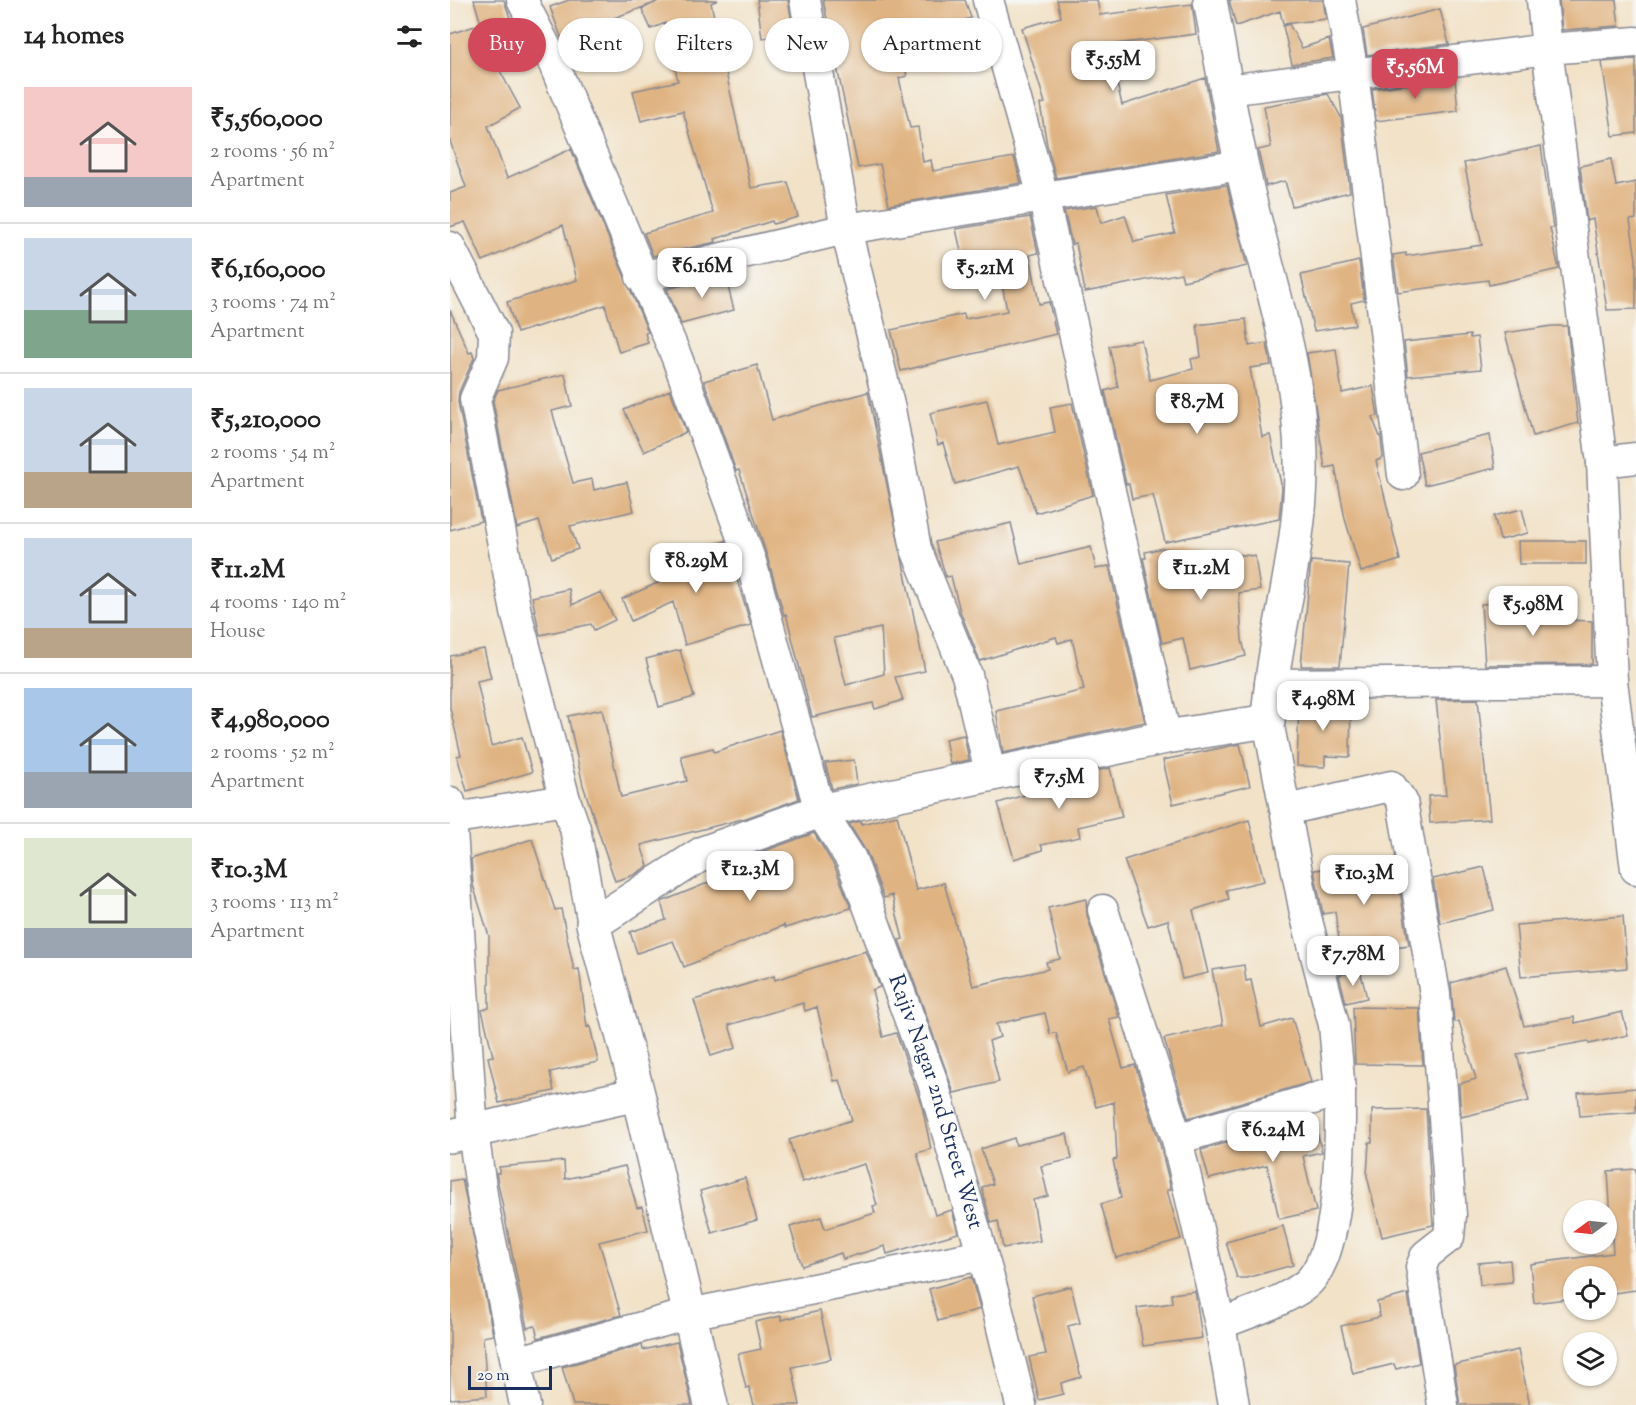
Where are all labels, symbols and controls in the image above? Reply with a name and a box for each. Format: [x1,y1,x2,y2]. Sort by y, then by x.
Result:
text: 14 homes [24,18,124,55]
chip: Buy [468,18,546,72]
chip: Rent [558,18,643,72]
chip: Filters [655,18,753,72]
chip: New [765,18,849,72]
chip: Apartment [861,18,1002,72]
icon: filters [393,20,426,53]
pin: ₹5.55M [1064,41,1162,92]
text: ₹5.55M [1085,46,1141,75]
pin: ₹5.56M [1366,49,1464,100]
text: ₹5.56M [1386,54,1444,83]
text: ₹5,560,000 [210,101,323,138]
icon: home [72,111,144,183]
text: 2 rooms · 56 m² [210,138,335,167]
text: Apartment [210,167,305,196]
pin: ₹6.16M [653,248,751,299]
pin: ₹5.21M [936,250,1034,301]
text: ₹6,160,000 [210,252,326,289]
text: ₹6.16M [671,253,733,282]
text: ₹5.21M [956,255,1014,284]
icon: home [72,262,144,334]
text: 3 rooms · 74 m² [210,289,336,318]
text: Apartment [210,318,305,347]
pin: ₹8.7M [1155,384,1239,435]
text: ₹8.7M [1170,389,1224,418]
text: ₹5,210,000 [210,402,321,439]
icon: home [72,412,144,484]
text: 2 rooms · 54 m² [210,439,335,468]
text: Apartment [210,468,305,497]
pin: ₹8.29M [647,543,745,594]
text: ₹8.29M [664,548,728,577]
pin: ₹11.2M [1152,550,1250,601]
text: ₹11.2M [210,552,285,589]
text: ₹11.2M [1172,555,1230,584]
icon: home [72,562,144,634]
pin: ₹5.98M [1484,586,1582,637]
text: 4 rooms · 140 m² [210,589,347,618]
text: ₹5.98M [1503,591,1563,620]
text: House [210,618,265,647]
pin: ₹4.98M [1274,681,1372,732]
text: ₹4.98M [1291,686,1355,715]
text: ₹4,980,000 [210,702,330,739]
icon: home [72,712,144,784]
text: 2 rooms · 52 m² [210,739,335,768]
pin: ₹7.5M [1017,759,1101,810]
text: ₹7.5M [1034,764,1084,793]
text: Apartment [210,768,305,797]
pin: ₹12.3M [701,851,799,902]
text: ₹10.3M [210,852,287,889]
pin: ₹10.3M [1315,855,1413,906]
text: ₹12.3M [720,856,780,885]
text: ₹10.3M [1334,860,1394,889]
icon: home [72,862,144,934]
text: 3 rooms · 113 m² [210,889,339,918]
text: Apartment [210,918,305,947]
pin: ₹7.78M [1304,936,1402,987]
text: ₹7.78M [1321,941,1385,970]
street label: Rajiv Nagar 2nd Street West [879,970,990,1233]
pin: ₹6.24M [1224,1112,1322,1163]
text: ₹6.24M [1241,1117,1305,1146]
north arrow [1563,1200,1617,1254]
map controls [1563,1200,1617,1386]
button: locate [1563,1266,1617,1320]
button: layers [1563,1332,1617,1386]
scale bar [468,1363,552,1390]
text: 20 m [477,1365,510,1388]

